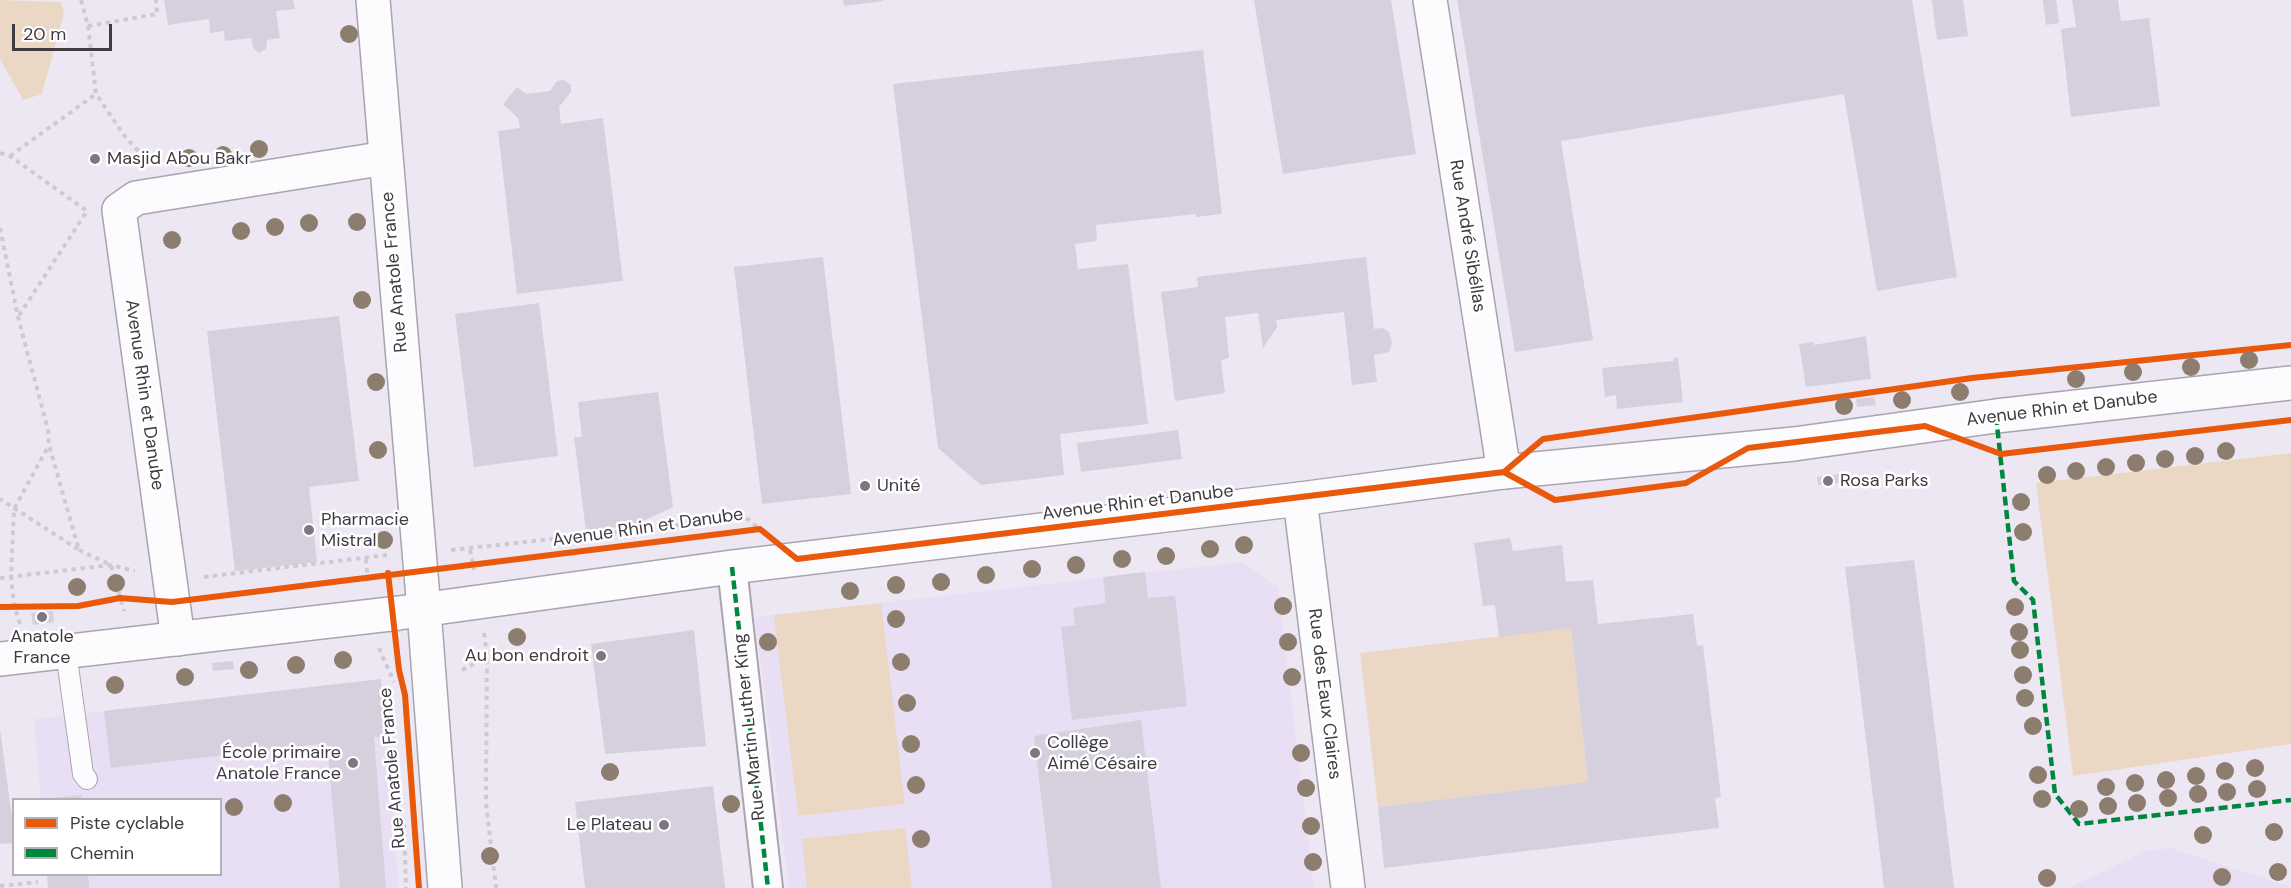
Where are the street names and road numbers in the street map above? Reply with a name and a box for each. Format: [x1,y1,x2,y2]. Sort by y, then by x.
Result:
street label: Rue André Sibéllas [1444,158,1490,314]
street label: Rue Anatole France [377,191,413,353]
street label: Avenue Rhin et Danube [120,298,168,492]
street label: Avenue Rhin et Danube [1965,387,2159,431]
street label: Avenue Rhin et Danube [1041,481,1235,525]
street label: Avenue Rhin et Danube [551,504,745,552]
street label: Rue des Eaux Claires [1303,607,1345,781]
street label: Rue Martin Luther King [729,632,771,822]
street label: Rue Anatole France [375,687,411,849]

